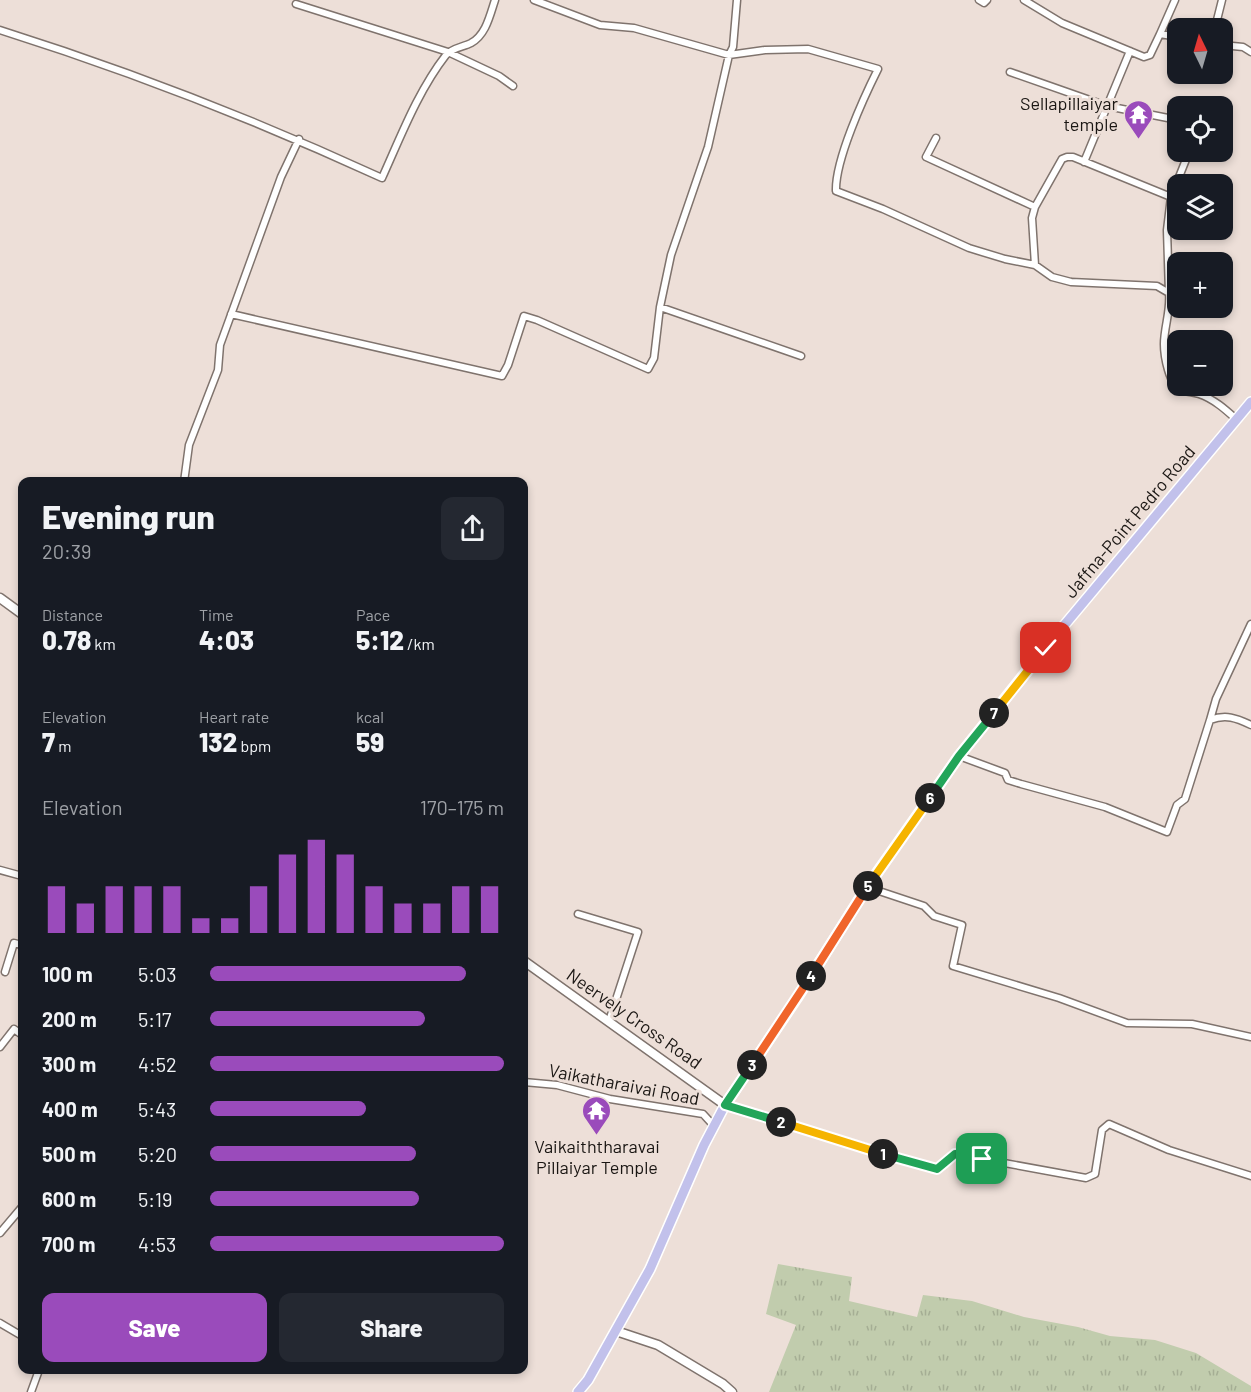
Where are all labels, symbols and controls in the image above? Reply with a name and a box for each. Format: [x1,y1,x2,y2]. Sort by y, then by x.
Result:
north arrow [1167,18,1233,84]
map controls [1167,18,1233,396]
place label: Sellapillaiyar temple [1020,92,1118,135]
button: locate [1167,96,1233,162]
temple icon: Sellapillaiyar temple [1123,98,1155,140]
button: layers [1167,174,1233,240]
button: + [1167,252,1233,318]
button: − [1167,330,1233,396]
street label: Jaffna-Point Pedro Road [1059,441,1199,602]
text: Evening run [42,496,215,536]
button: share [441,497,504,560]
text: 20:39 [42,539,92,563]
text: Distance [42,605,103,624]
text: Time [199,605,234,624]
text: Pace [356,605,390,624]
pin [1020,622,1071,673]
text: 0.78 [42,624,91,655]
text: 4:03 [199,624,254,655]
text: 5:12 [356,624,404,655]
icon: check [1029,631,1062,664]
text: km [91,634,116,653]
text: /km [404,634,435,653]
pin: 7 [979,698,1009,728]
text: 7 [990,703,998,722]
text: Elevation [42,707,106,726]
text: Heart rate [199,707,269,726]
text: kcal [356,707,384,726]
text: 7 [42,726,55,757]
text: 132 [199,726,237,757]
text: 59 [356,726,384,757]
text: m [55,736,72,755]
text: bpm [237,736,271,755]
pin: 6 [915,783,945,813]
text: 6 [926,788,934,807]
text: Elevation [42,795,123,819]
text: 170–175 m [420,795,504,819]
pin: 5 [853,871,883,901]
text: 5 [864,876,872,895]
pin: 4 [796,961,826,991]
text: 100 m [42,962,93,986]
text: 5:03 [138,962,177,986]
street label: Neervely Cross Road [563,963,706,1073]
text: 4 [806,966,816,985]
text: 200 m [42,1007,97,1031]
text: 5:17 [138,1007,172,1031]
pin: 3 [737,1050,767,1080]
text: 300 m [42,1052,96,1076]
text: 4:52 [138,1052,177,1076]
text: 3 [748,1055,756,1074]
street label: Vaikatharaivai Road [547,1059,701,1109]
temple icon: Vaikaiththaravai Pillaiyar Temple [581,1094,613,1136]
text: 400 m [42,1097,98,1121]
text: 5:43 [138,1097,176,1121]
pin: 2 [766,1107,796,1137]
text: 2 [777,1112,785,1131]
pin [956,1133,1007,1184]
place label: Vaikaiththaravai Pillaiyar Temple [534,1135,660,1178]
pin: 1 [868,1139,898,1169]
text: 500 m [42,1142,96,1166]
text: 5:20 [138,1142,177,1166]
icon: arrive [965,1142,998,1175]
text: 1 [880,1144,886,1163]
text: 600 m [42,1187,96,1211]
text: 5:19 [138,1187,172,1211]
text: 700 m [42,1232,95,1256]
text: 4:53 [138,1232,176,1256]
button: Save [42,1293,267,1362]
button: Share [279,1293,504,1362]

